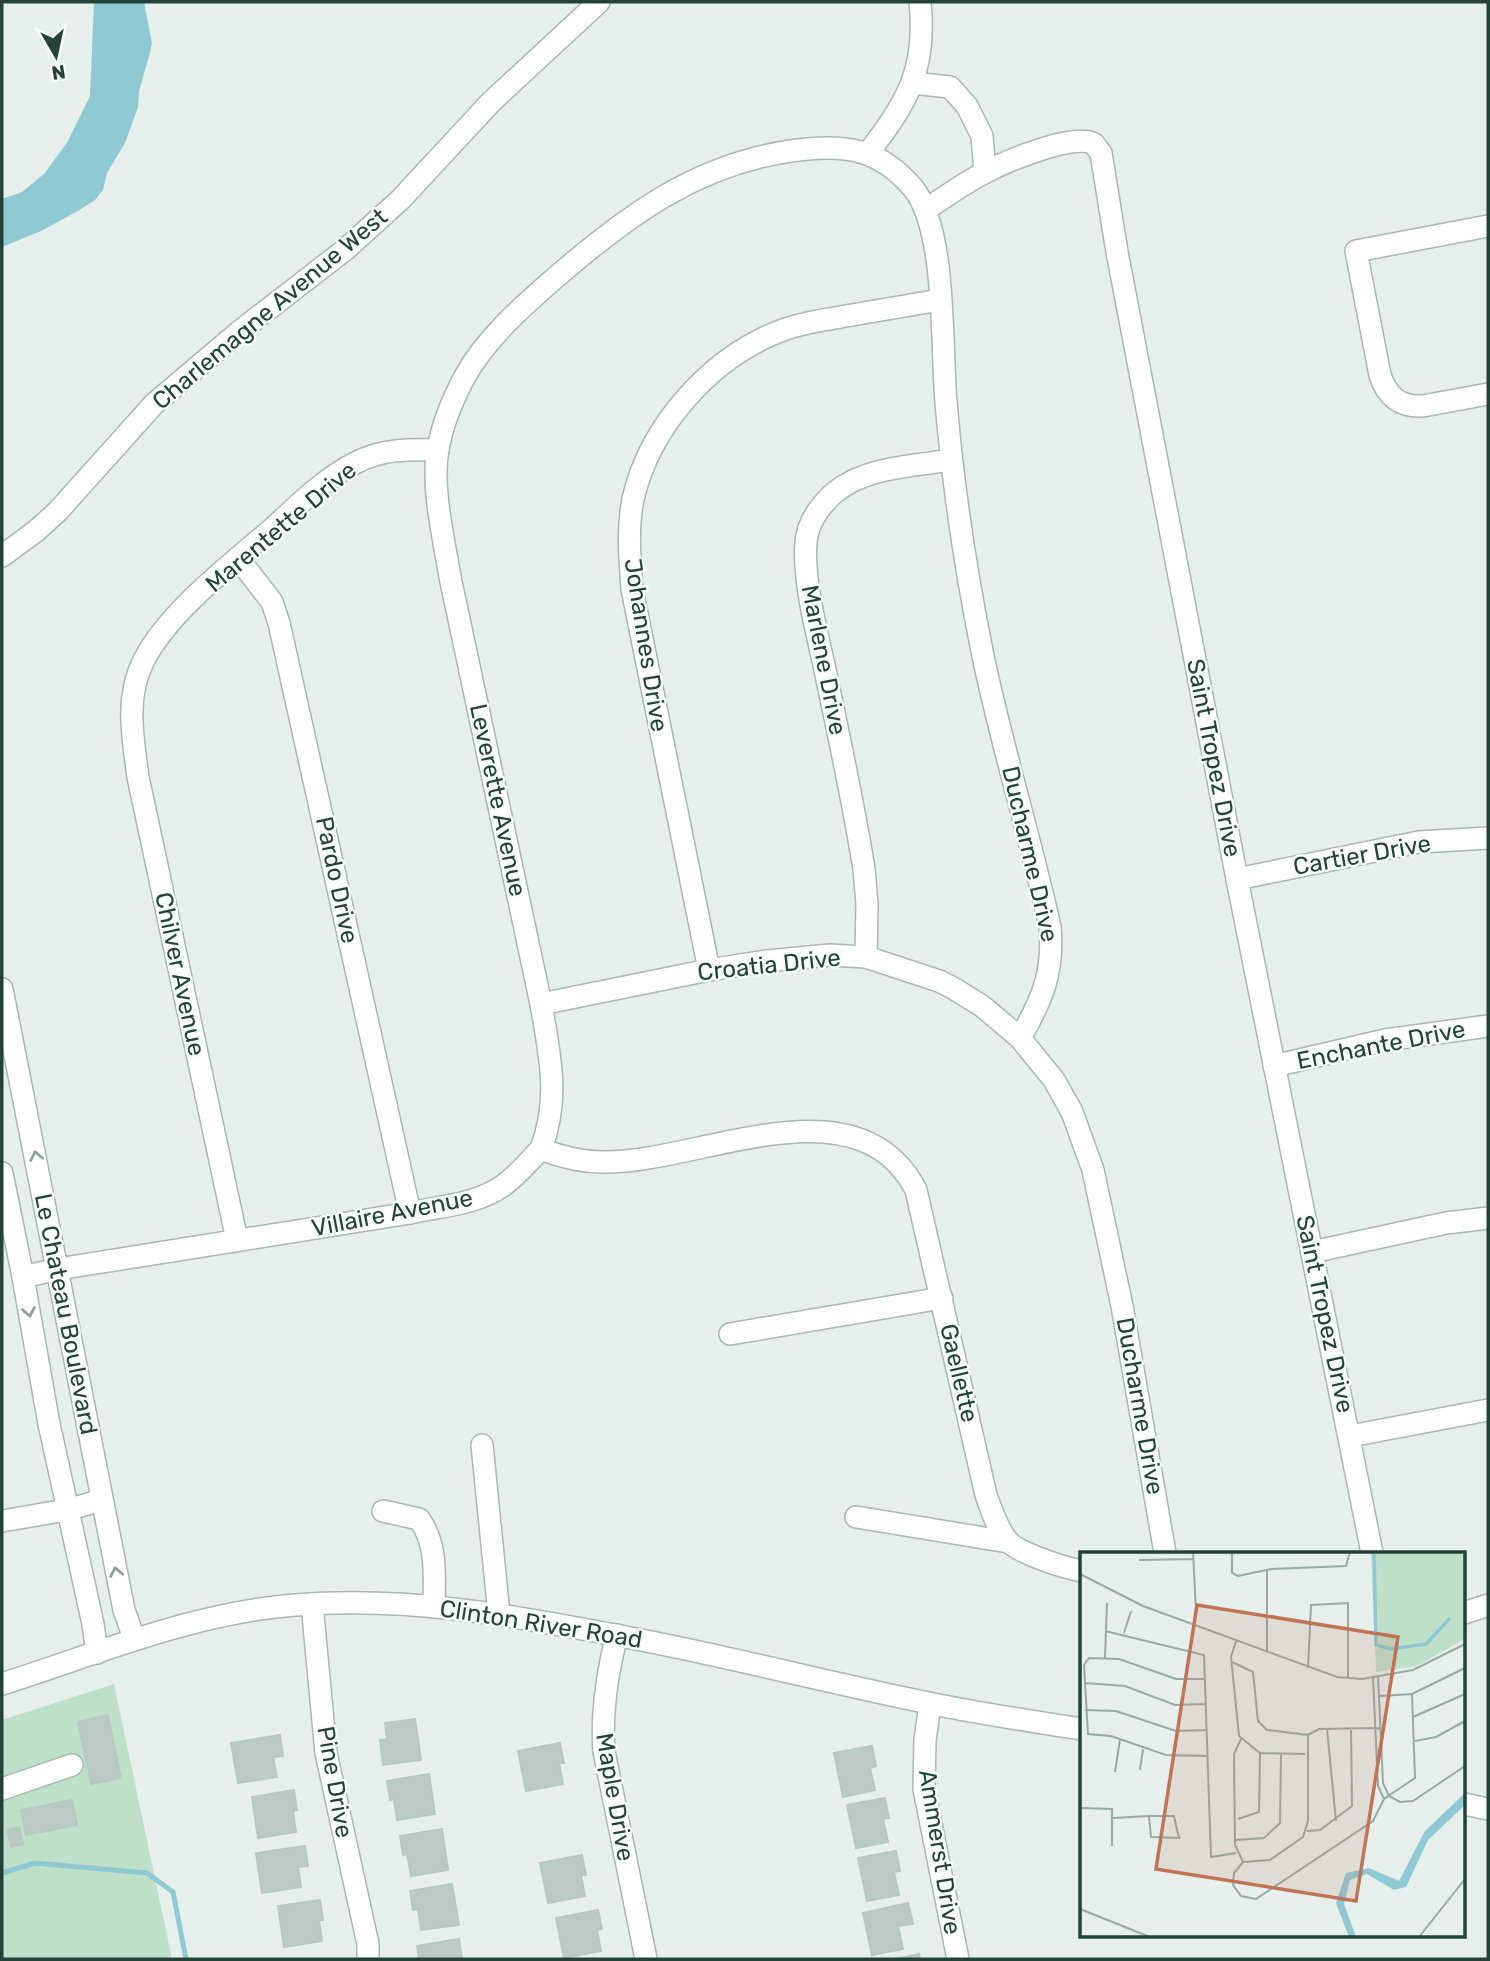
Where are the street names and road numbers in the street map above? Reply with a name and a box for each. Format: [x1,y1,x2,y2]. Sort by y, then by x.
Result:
street label: Charlemagne Avenue West [147,203,393,415]
street label: Marentette Drive [200,456,362,598]
street label: Johannes Drive [618,556,674,734]
street label: Marlene Drive [796,583,852,737]
street label: Saint Tropez Drive [1181,657,1247,859]
street label: Leverette Avenue [464,701,532,899]
street label: Ducharme Drive [996,763,1064,945]
street label: Pardo Drive [310,814,364,946]
street label: Cartier Drive [1291,829,1433,881]
street label: Chilver Avenue [149,890,211,1058]
street label: Croatia Drive [696,944,842,986]
street label: Enchante Drive [1294,1015,1468,1075]
street label: Villaire Avenue [309,1184,475,1242]
street label: Le Chateau Boulevard [29,1191,103,1437]
street label: Saint Tropez Drive [1290,1213,1360,1415]
street label: Ducharme Drive [1111,1315,1169,1497]
street label: Gaellette [934,1321,984,1425]
street label: Clinton River Road [438,1594,644,1654]
street label: Pine Drive [311,1724,359,1840]
street label: Maple Drive [590,1731,640,1863]
street label: Ammerst Drive [913,1768,967,1936]

